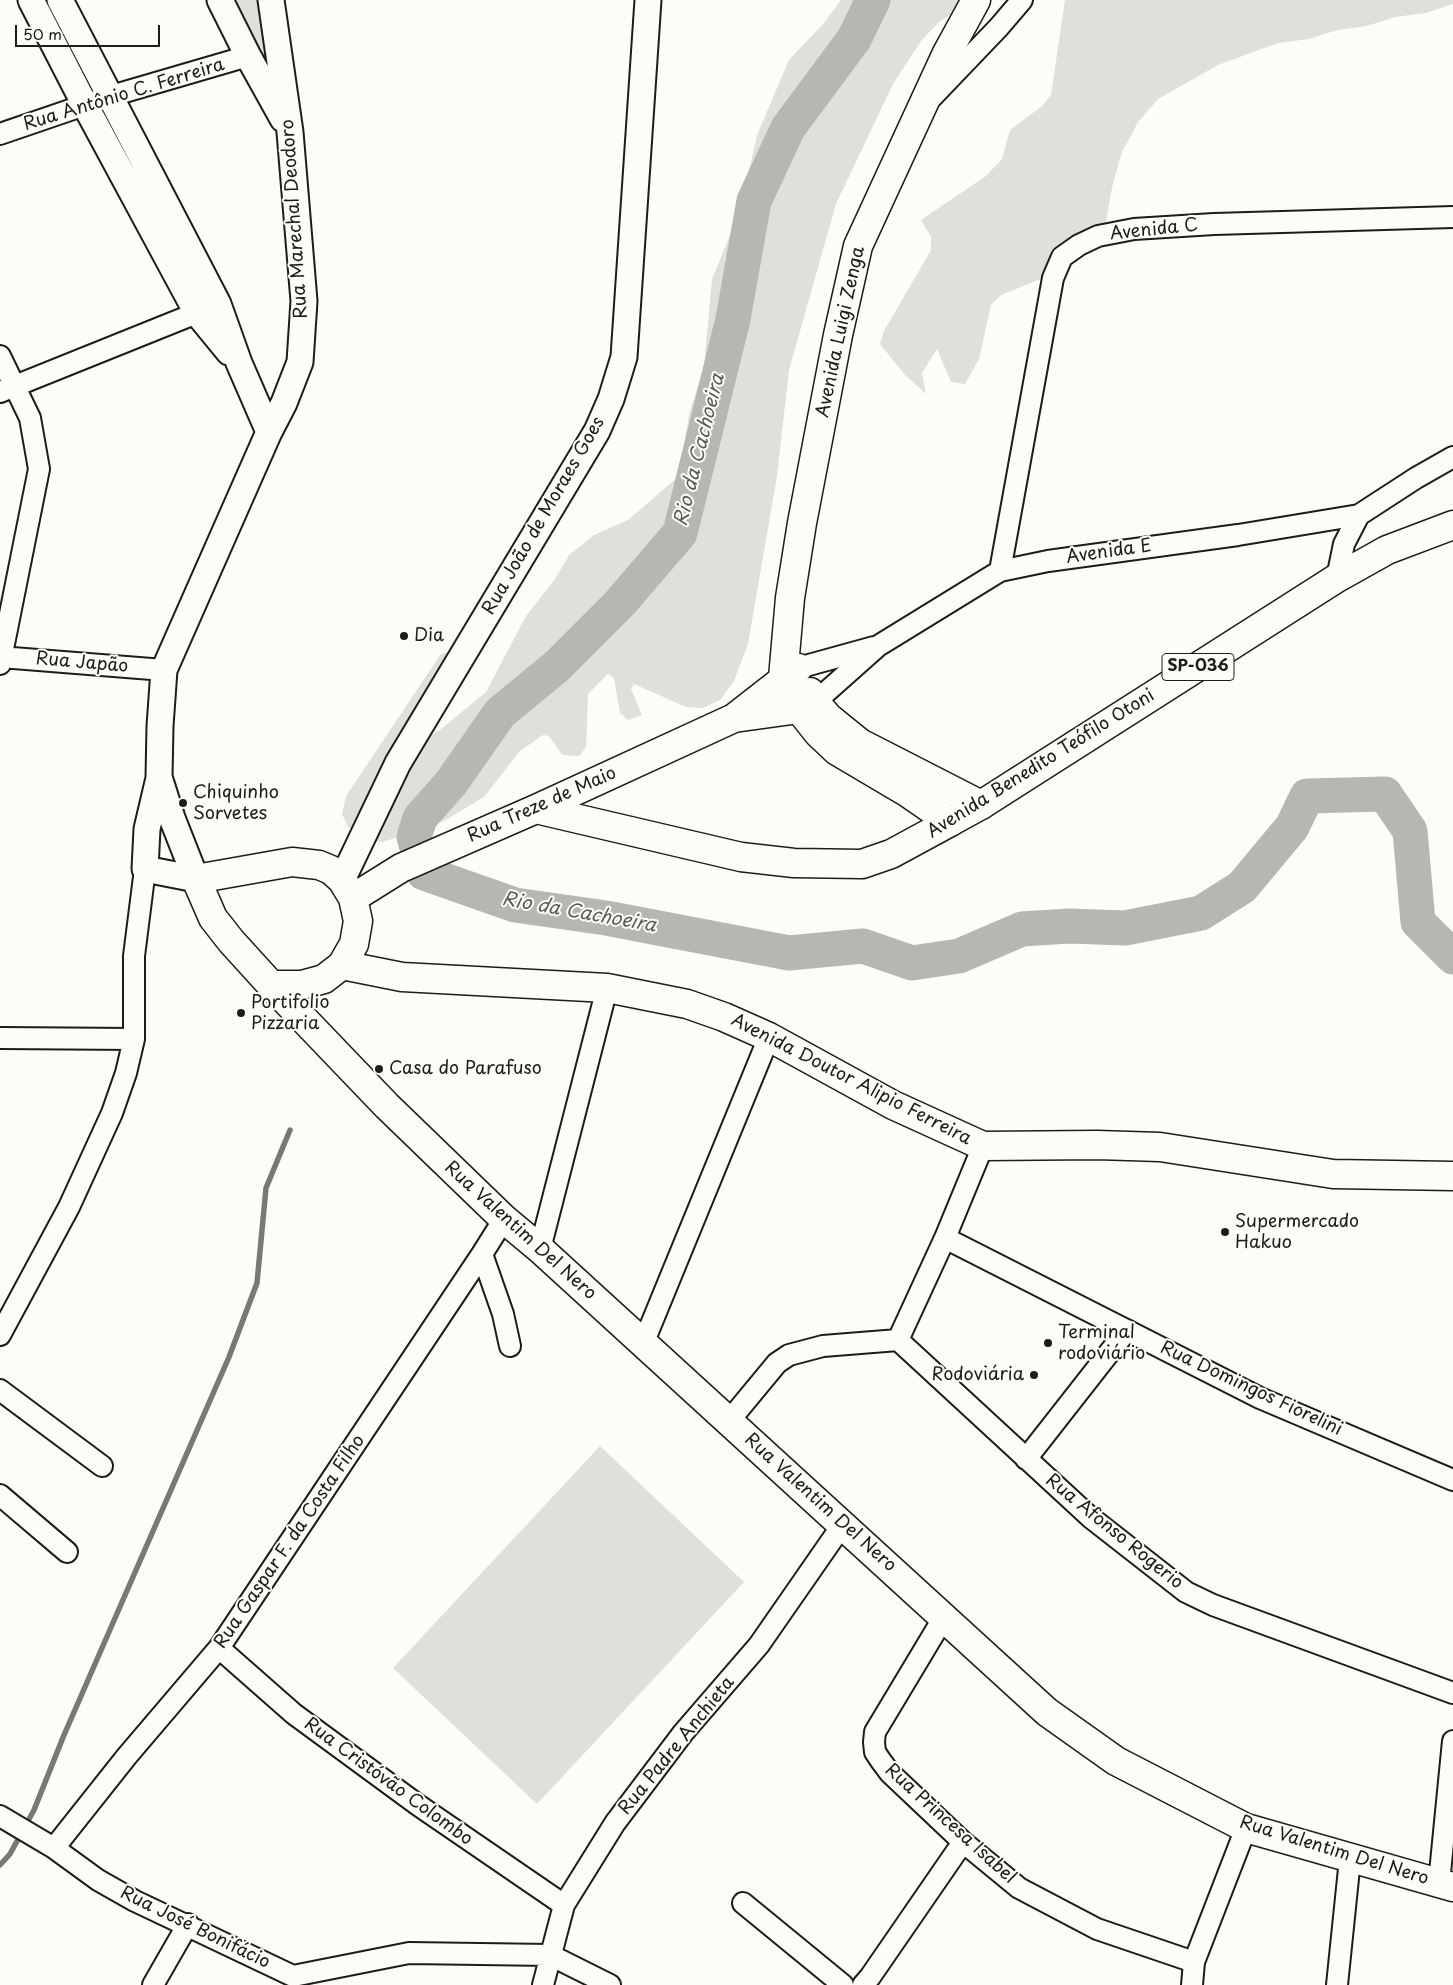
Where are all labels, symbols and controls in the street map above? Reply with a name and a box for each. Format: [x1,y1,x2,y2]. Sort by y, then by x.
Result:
scale bar [18,15,162,47]
text: 50 m [23,22,62,45]
street label: Rua Antônio C. Ferreira [21,54,227,136]
street label: Rua Marechal Deodoro [277,118,313,320]
street label: Avenida C [1109,215,1199,245]
street label: Avenida Luigi Zenga [812,245,870,419]
water label: Rio da Cachoeira [670,372,730,528]
street label: Rua João de Moraes Goes [478,413,610,619]
street label: Avenida E [1065,535,1153,569]
place label: Dia [414,625,444,647]
marker: Dia [398,630,410,642]
street label: Rua Japão [35,648,129,678]
road number: SP-036 [1162,654,1234,680]
street label: Avenida Benedito Teófilo Otoni [923,685,1159,843]
street label: Rua Treze de Maio [464,762,620,848]
place label: Chiquinho Sorvetes [193,782,279,824]
marker: Chiquinho Sorvetes [177,797,189,809]
water label: Rio da Cachoeira [500,888,658,938]
place label: Portifolio Pizzaria [251,992,329,1034]
marker: Portifolio Pizzaria [235,1007,247,1019]
street label: Avenida Doutor Alipio Ferreira [727,1010,975,1150]
place label: Casa do Parafuso [389,1058,542,1080]
marker: Casa do Parafuso [373,1063,385,1075]
street label: Rua Valentim Del Nero [440,1157,600,1305]
place label: Supermercado Hakuo [1235,1211,1359,1254]
marker: Supermercado Hakuo [1219,1226,1231,1238]
place label: Terminal rodoviário [1058,1322,1145,1365]
marker: Terminal rodoviário [1042,1337,1054,1349]
street label: Rua Domingos Fiorelini [1156,1337,1346,1441]
place label: Rodoviária [932,1364,1024,1386]
marker: Rodoviária [1028,1369,1040,1381]
street label: Rua Valentim Del Nero [740,1429,900,1577]
street label: Rua Gaspar F. da Costa Filho [210,1431,370,1653]
street label: Rua Afonso Rogerio [1041,1470,1187,1594]
street label: Rua Padre Anchieta [615,1672,739,1820]
street label: Rua Cristóvão Colombo [300,1714,476,1850]
street label: Rua Princesa Isabel [880,1759,1020,1889]
street label: Rua Valentim Del Nero [1237,1812,1431,1890]
street label: Rua José Bonifácio [117,1882,273,1974]

